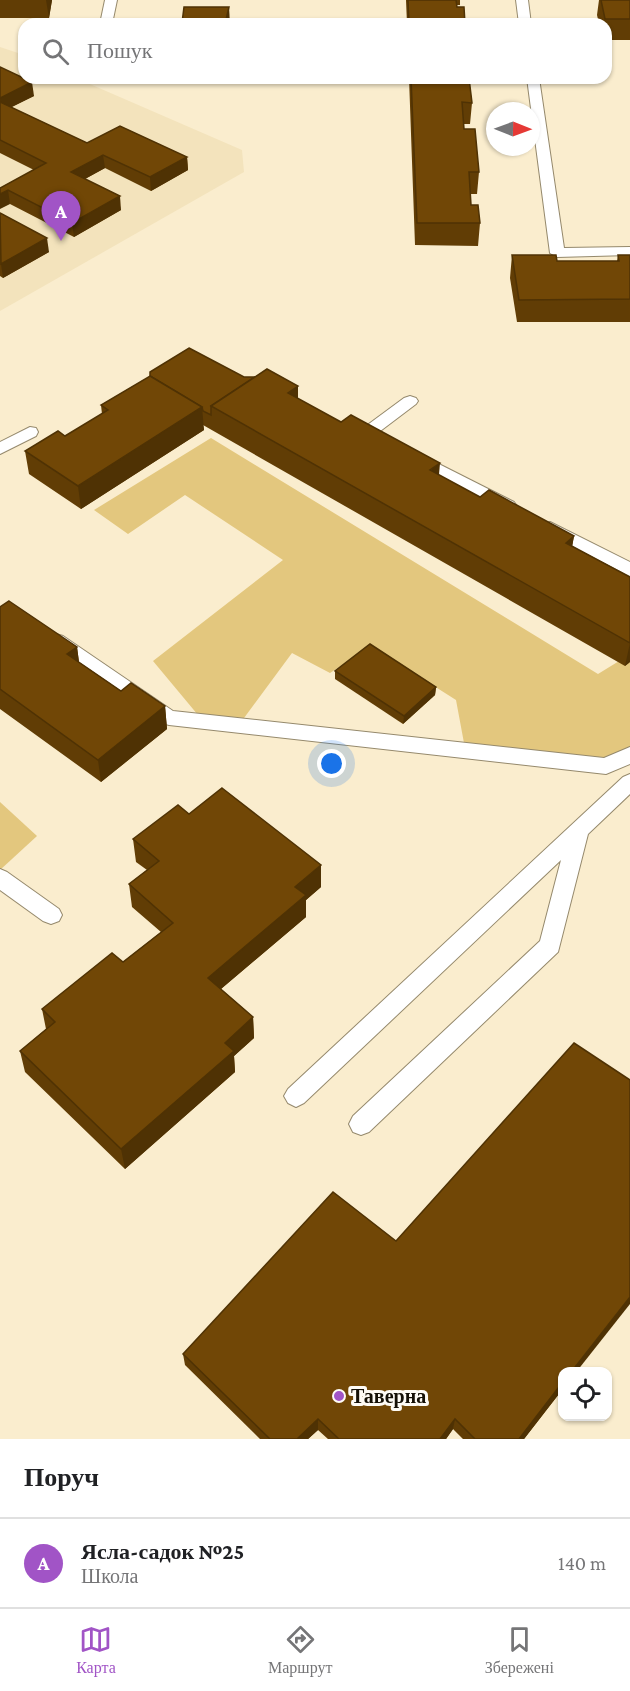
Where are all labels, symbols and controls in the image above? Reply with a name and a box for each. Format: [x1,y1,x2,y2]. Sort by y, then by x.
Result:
search box [18,18,612,84]
icon: search [39,35,72,68]
text: Пошук [87,38,153,63]
north arrow [486,102,540,156]
pin: A [42,192,80,241]
your location [317,749,346,778]
map controls [558,1367,612,1421]
button: locate [558,1367,612,1421]
place label: Таверна [351,1385,426,1408]
marker: Таверна [332,1389,346,1403]
text: Поруч [24,1463,99,1492]
text: Ясла-садок №25 [81,1539,244,1564]
text: A [38,1552,49,1574]
text: 140 m [558,1552,606,1574]
text: Школа [81,1565,138,1587]
tab: Карта [76,1623,116,1677]
tab: Маршрут [268,1623,332,1677]
tab: Збережені [485,1623,554,1677]

